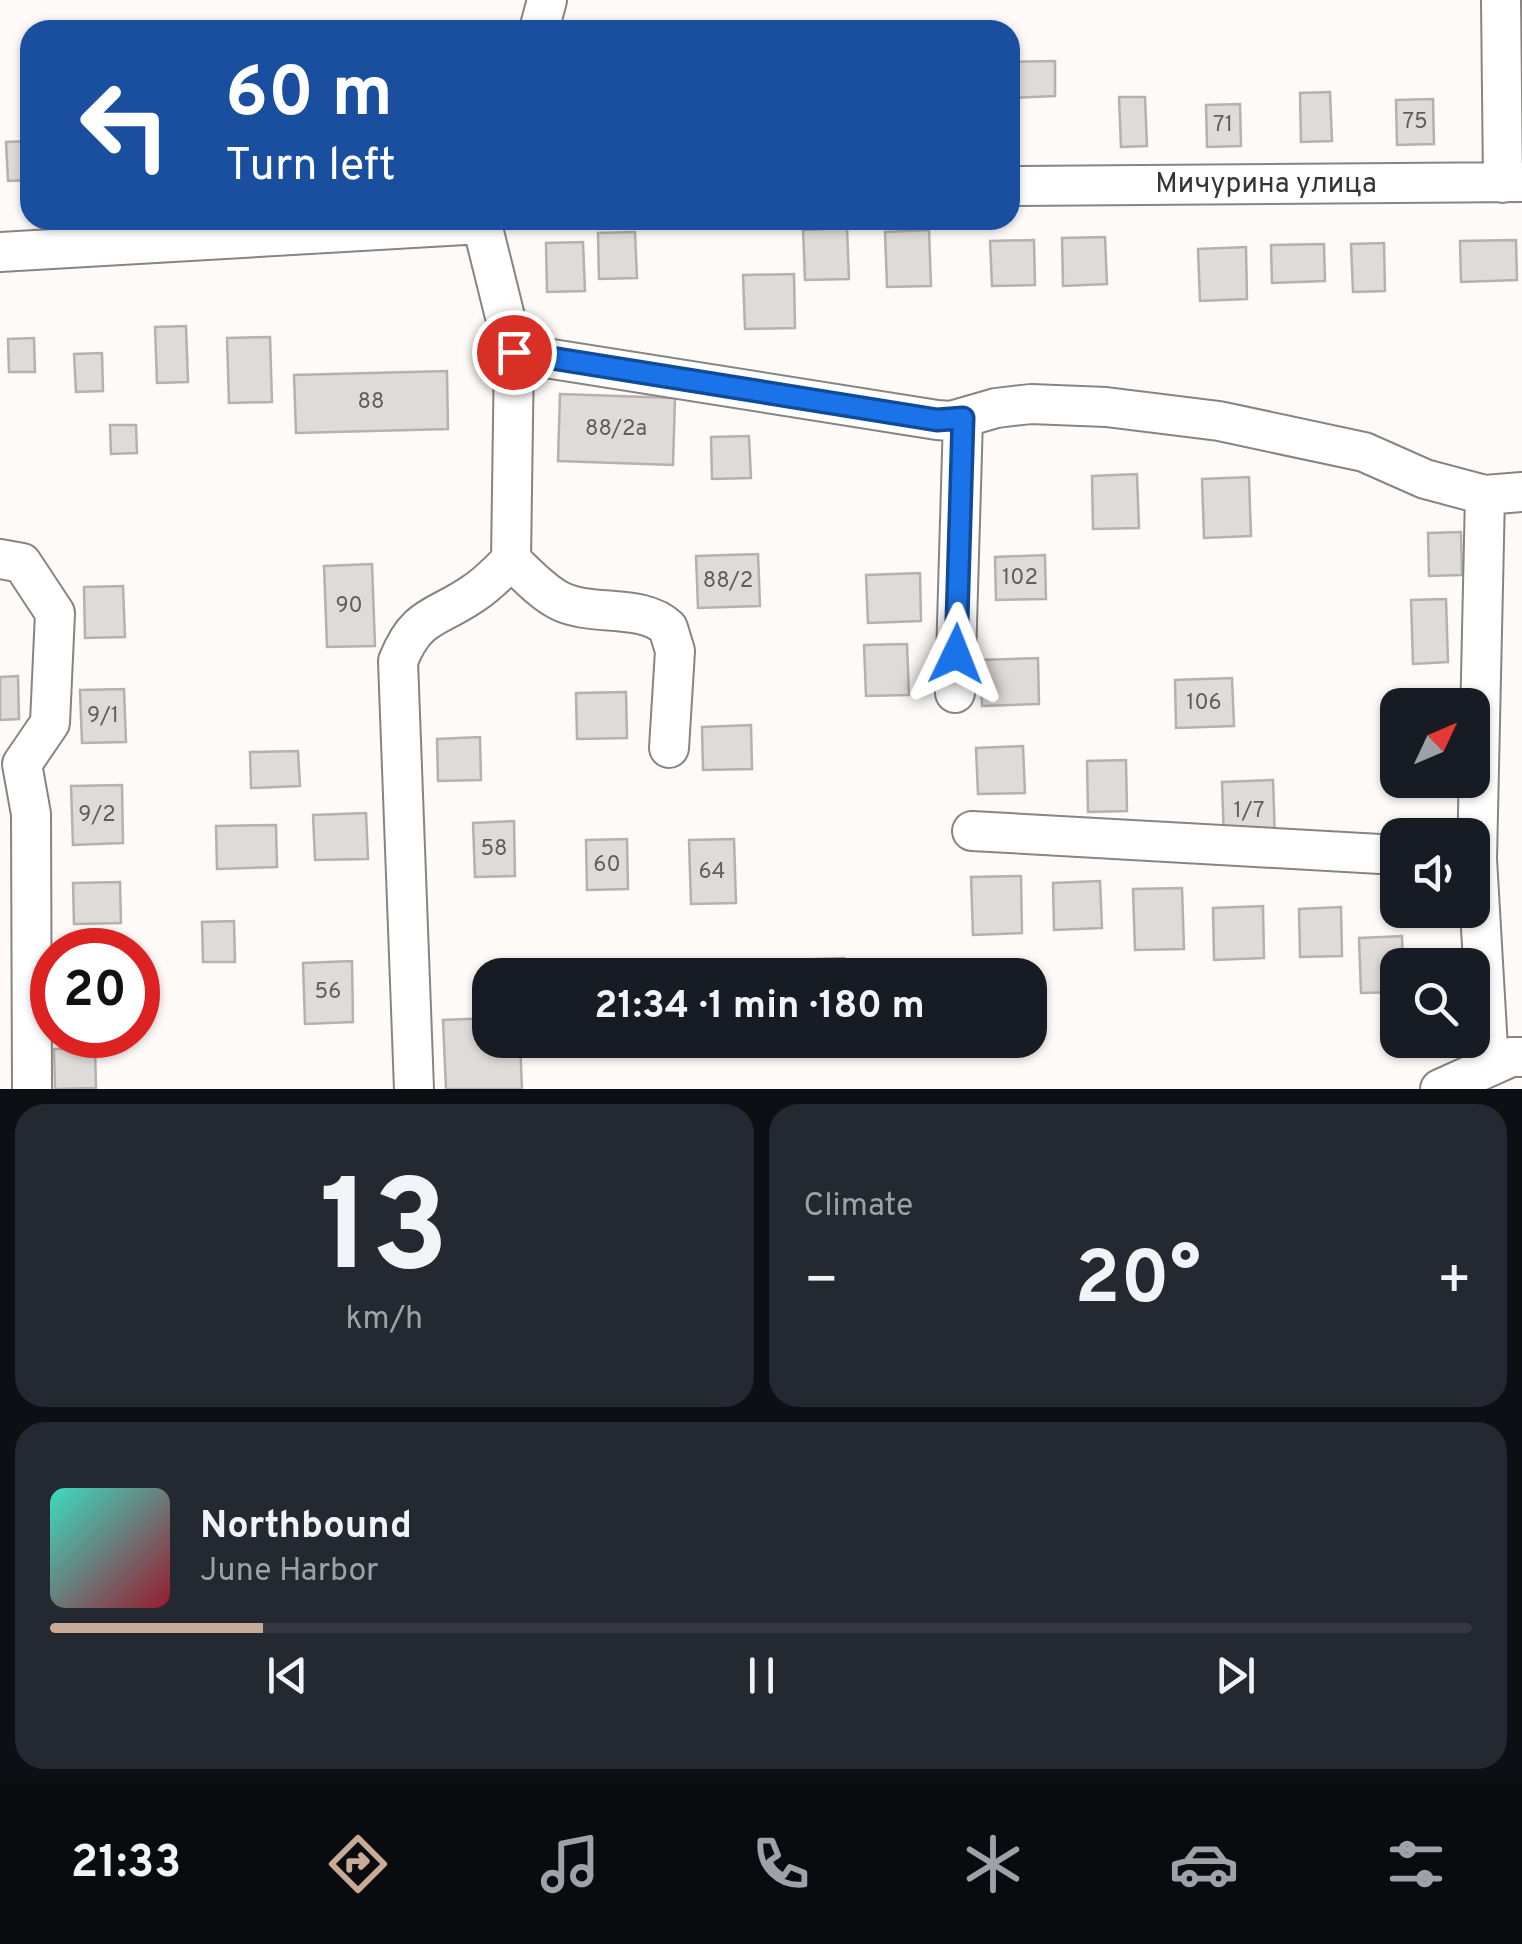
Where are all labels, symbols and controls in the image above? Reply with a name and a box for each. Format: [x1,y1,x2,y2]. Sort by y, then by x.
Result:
text: 60 m [225,52,393,141]
icon: left [60,60,190,190]
house number: 75 [1402,109,1428,136]
house number: 71 [1213,112,1233,139]
text: Turn left [225,139,396,196]
street label: Мичурина улица [1155,167,1377,203]
pin [472,310,557,395]
icon: arrive [487,325,542,380]
house number: 88 [358,389,384,416]
house number: 88/2а [585,416,647,443]
house number: 102 [1002,565,1038,592]
house number: 88/2 [703,568,753,595]
house number: 90 [335,593,363,620]
position arrow [904,602,1008,706]
north arrow [1380,688,1490,798]
map controls [1380,688,1490,1058]
house number: 106 [1186,690,1222,717]
house number: 9/1 [87,703,119,730]
house number: 1/7 [1234,798,1264,825]
house number: 9/2 [78,802,116,829]
button: sound [1380,818,1490,928]
house number: 58 [480,836,508,863]
house number: 60 [593,852,621,879]
house number: 64 [699,859,725,886]
speed limit sign: 20 [30,928,160,1058]
button: search [1380,948,1490,1058]
house number: 56 [315,979,341,1006]
text: 21:34 · 1 min · 180 m [594,983,925,1032]
text: 13 [319,1152,449,1317]
text: Climate [804,1187,913,1227]
text: 20° [1075,1235,1201,1330]
text: − [804,1248,839,1318]
text: + [1437,1248,1472,1318]
text: km/h [345,1300,423,1340]
text: Northbound [200,1503,412,1552]
text: June Harbor [200,1552,379,1592]
icon: previous [260,1648,315,1703]
icon: pause [734,1648,789,1703]
icon: next [1208,1648,1263,1703]
icon: directions [323,1829,393,1899]
icon: music [535,1829,605,1899]
icon: phone [746,1829,816,1899]
icon: climate [958,1829,1028,1899]
icon: car [1169,1829,1239,1899]
icon: filters [1381,1829,1451,1899]
text: 21:33 [71,1836,181,1893]

